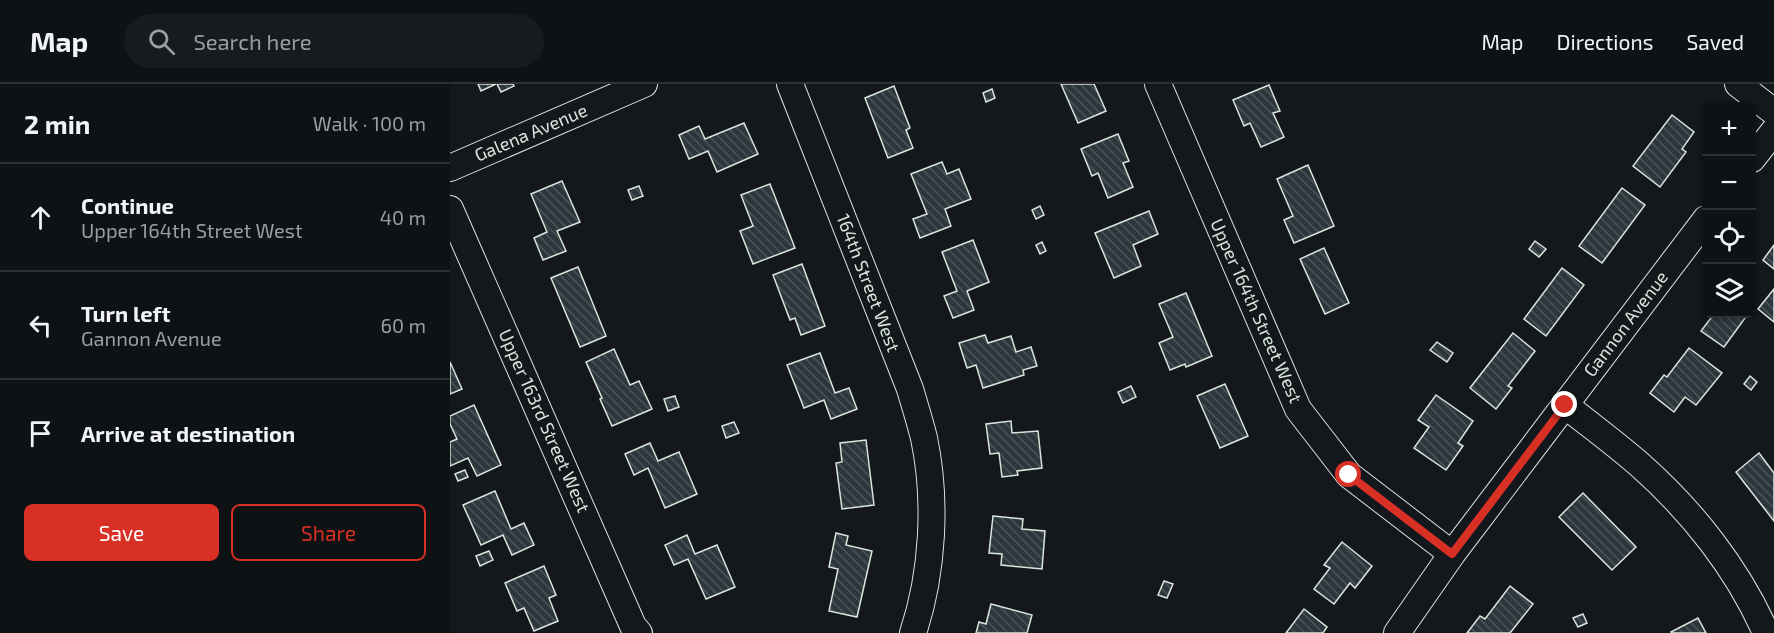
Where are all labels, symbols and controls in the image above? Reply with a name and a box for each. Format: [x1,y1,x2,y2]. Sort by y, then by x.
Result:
search box [124,14,544,68]
text: Map [30,24,88,58]
icon: search [145,25,178,58]
text: Search here [193,28,312,54]
text: Map [1481,29,1524,54]
text: Directions [1557,29,1653,54]
text: Saved [1686,29,1744,54]
street label: Galena Avenue [471,98,590,166]
map controls [1702,102,1756,318]
button: + [1702,102,1756,156]
text: 2 min [24,108,90,139]
text: Walk · 100 m [313,111,426,135]
button: − [1702,156,1756,210]
text: Continue [81,192,174,218]
icon: ahead [24,201,57,234]
text: 40 m [380,205,426,229]
button: locate [1702,210,1756,264]
street label: 164th Street West [832,211,905,355]
street label: Upper 164th Street West [1206,215,1308,406]
text: Upper 164th Street West [81,218,303,242]
button: layers [1702,264,1756,318]
street label: Gannon Avenue [1578,266,1672,381]
text: Turn left [81,300,170,326]
icon: left [24,309,57,342]
text: 60 m [381,313,426,337]
street label: Upper 163rd Street West [495,325,595,516]
text: Gannon Avenue [81,326,222,350]
route end [1551,391,1577,417]
icon: arrive [24,417,57,450]
text: Arrive at destination [81,420,295,446]
route start [1335,461,1361,487]
button: Save [24,504,219,561]
button: Share [231,504,426,561]

